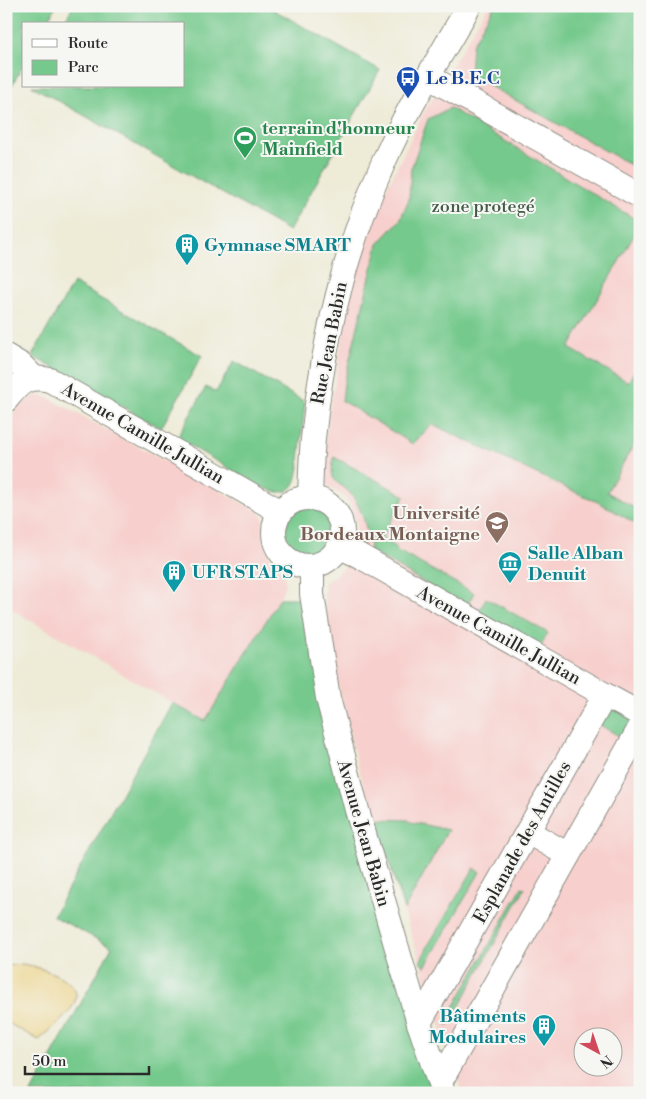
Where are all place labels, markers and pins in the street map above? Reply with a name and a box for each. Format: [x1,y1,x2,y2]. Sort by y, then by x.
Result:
bus stop icon: Le B.E.C [395,65,421,99]
place label: Le B.E.C [426,67,500,90]
place label: terrain d'honneur Mainfield [262,117,415,161]
sports icon: terrain d'honneur Mainfield [232,125,258,159]
building icon: Gymnase SMART [174,232,200,266]
place label: Gymnase SMART [204,234,351,257]
place label: Université Bordeaux Montaigne [300,502,480,546]
school or university icon: Université Bordeaux Montaigne [484,510,510,544]
place label: Salle Alban Denuit [528,542,623,586]
museum icon: Salle Alban Denuit [497,550,523,584]
building icon: UFR STAPS [161,559,187,593]
place label: UFR STAPS [192,561,293,584]
place label: Bâtiments Modulaires [429,1005,526,1049]
building icon: Bâtiments Modulaires [531,1013,557,1047]

